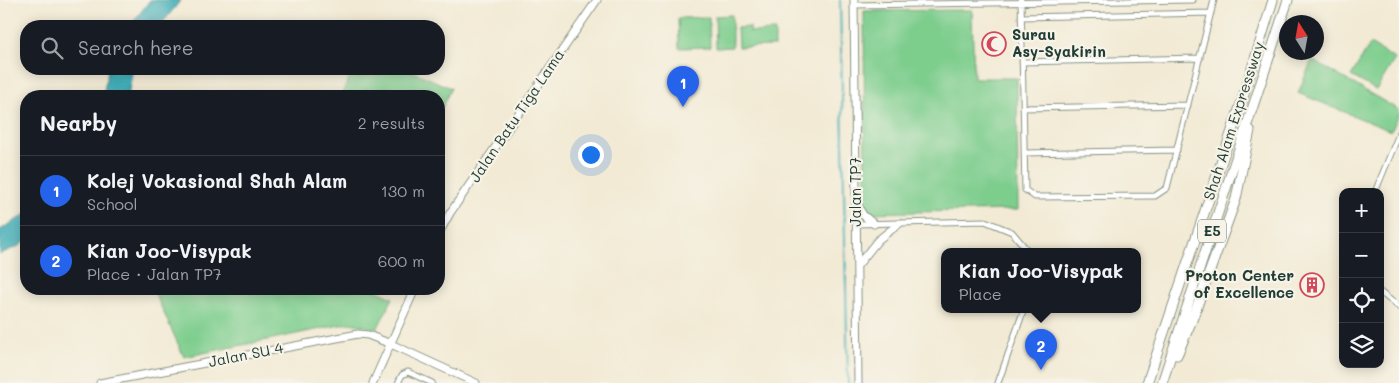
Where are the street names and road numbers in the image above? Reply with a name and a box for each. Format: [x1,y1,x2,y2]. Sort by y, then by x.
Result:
street label: Shah Alam Expressway [1198,39,1268,202]
street label: Jalan Batu Tiga Lama [464,45,568,186]
street label: Jalan TP7 [845,157,865,227]
road number: E5 [1198,220,1226,242]
street label: Jalan SU 4 [207,337,285,371]

